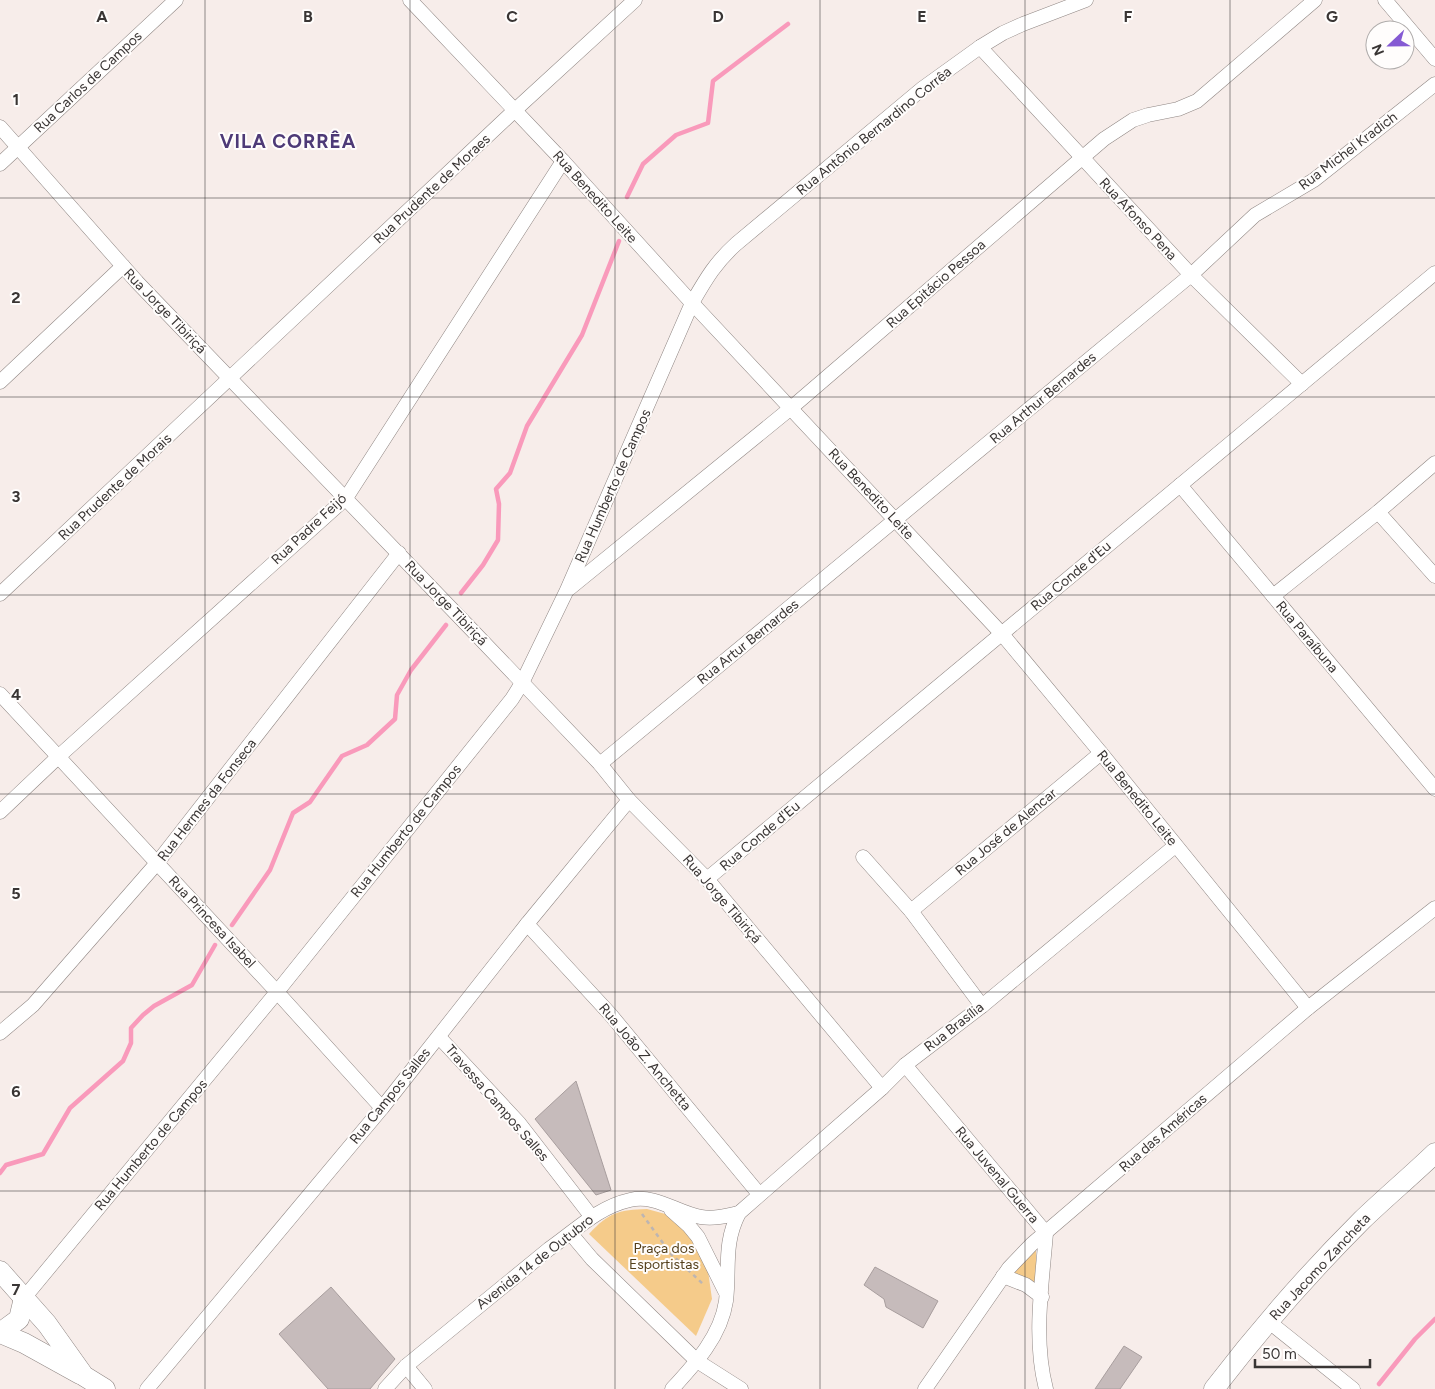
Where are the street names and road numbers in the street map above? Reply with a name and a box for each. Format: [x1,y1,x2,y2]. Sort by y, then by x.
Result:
street label: Rua Carlos de Campos [30,27,146,137]
street label: Rua Antônio Bernardino Corrêa [793,63,955,199]
street label: Rua Michel Kradich [1295,108,1401,194]
street label: Rua Prudente de Moraes [370,131,494,247]
street label: Rua Benedito Leite [549,147,641,247]
street label: Rua Afonso Pena [1096,174,1180,264]
street label: Rua Epitácio Pessoa [883,236,989,332]
street label: Rua Jorge Tibiriçá [120,265,210,357]
street label: Rua Arthur Bernardes [986,349,1100,447]
street label: Rua Humberto de Campos [571,407,655,565]
street label: Rua Prudente de Morais [55,430,175,544]
street label: Rua Benedito Leite [824,445,918,543]
street label: Rua Padre Feijó [268,490,350,568]
street label: Rua Conde d'Eu [1027,537,1115,615]
street label: Rua Jorge Tibiriçá [401,557,491,649]
street label: Rua Artur Bernardes [694,596,802,688]
street label: Rua Paraíbuna [1272,598,1342,676]
street label: Rua Hermes da Fonseca [154,735,260,865]
street label: Rua Benedito Leite [1093,747,1181,850]
street label: Rua Humberto de Campos [347,761,465,901]
street label: Rua José de Alencar [952,785,1060,879]
street label: Rua Conde d'Eu [716,797,804,875]
street label: Rua Jorge Tibiriçá [679,851,765,947]
street label: Rua Princesa Isabel [165,872,259,972]
street label: Rua Brasília [921,998,987,1056]
street label: Rua João Z. Anchetta [595,1000,695,1114]
street label: Travessa Campos Salles [442,1041,552,1165]
street label: Rua Campos Salles [346,1045,434,1147]
street label: Rua Humberto de Campos [91,1076,211,1214]
street label: Rua das Américas [1116,1090,1210,1176]
street label: Rua Juvenal Guerra [952,1123,1042,1227]
street label: Rua Jacomo Zancheta [1266,1210,1374,1324]
street label: Avenida 14 de Outubro [473,1211,597,1313]

